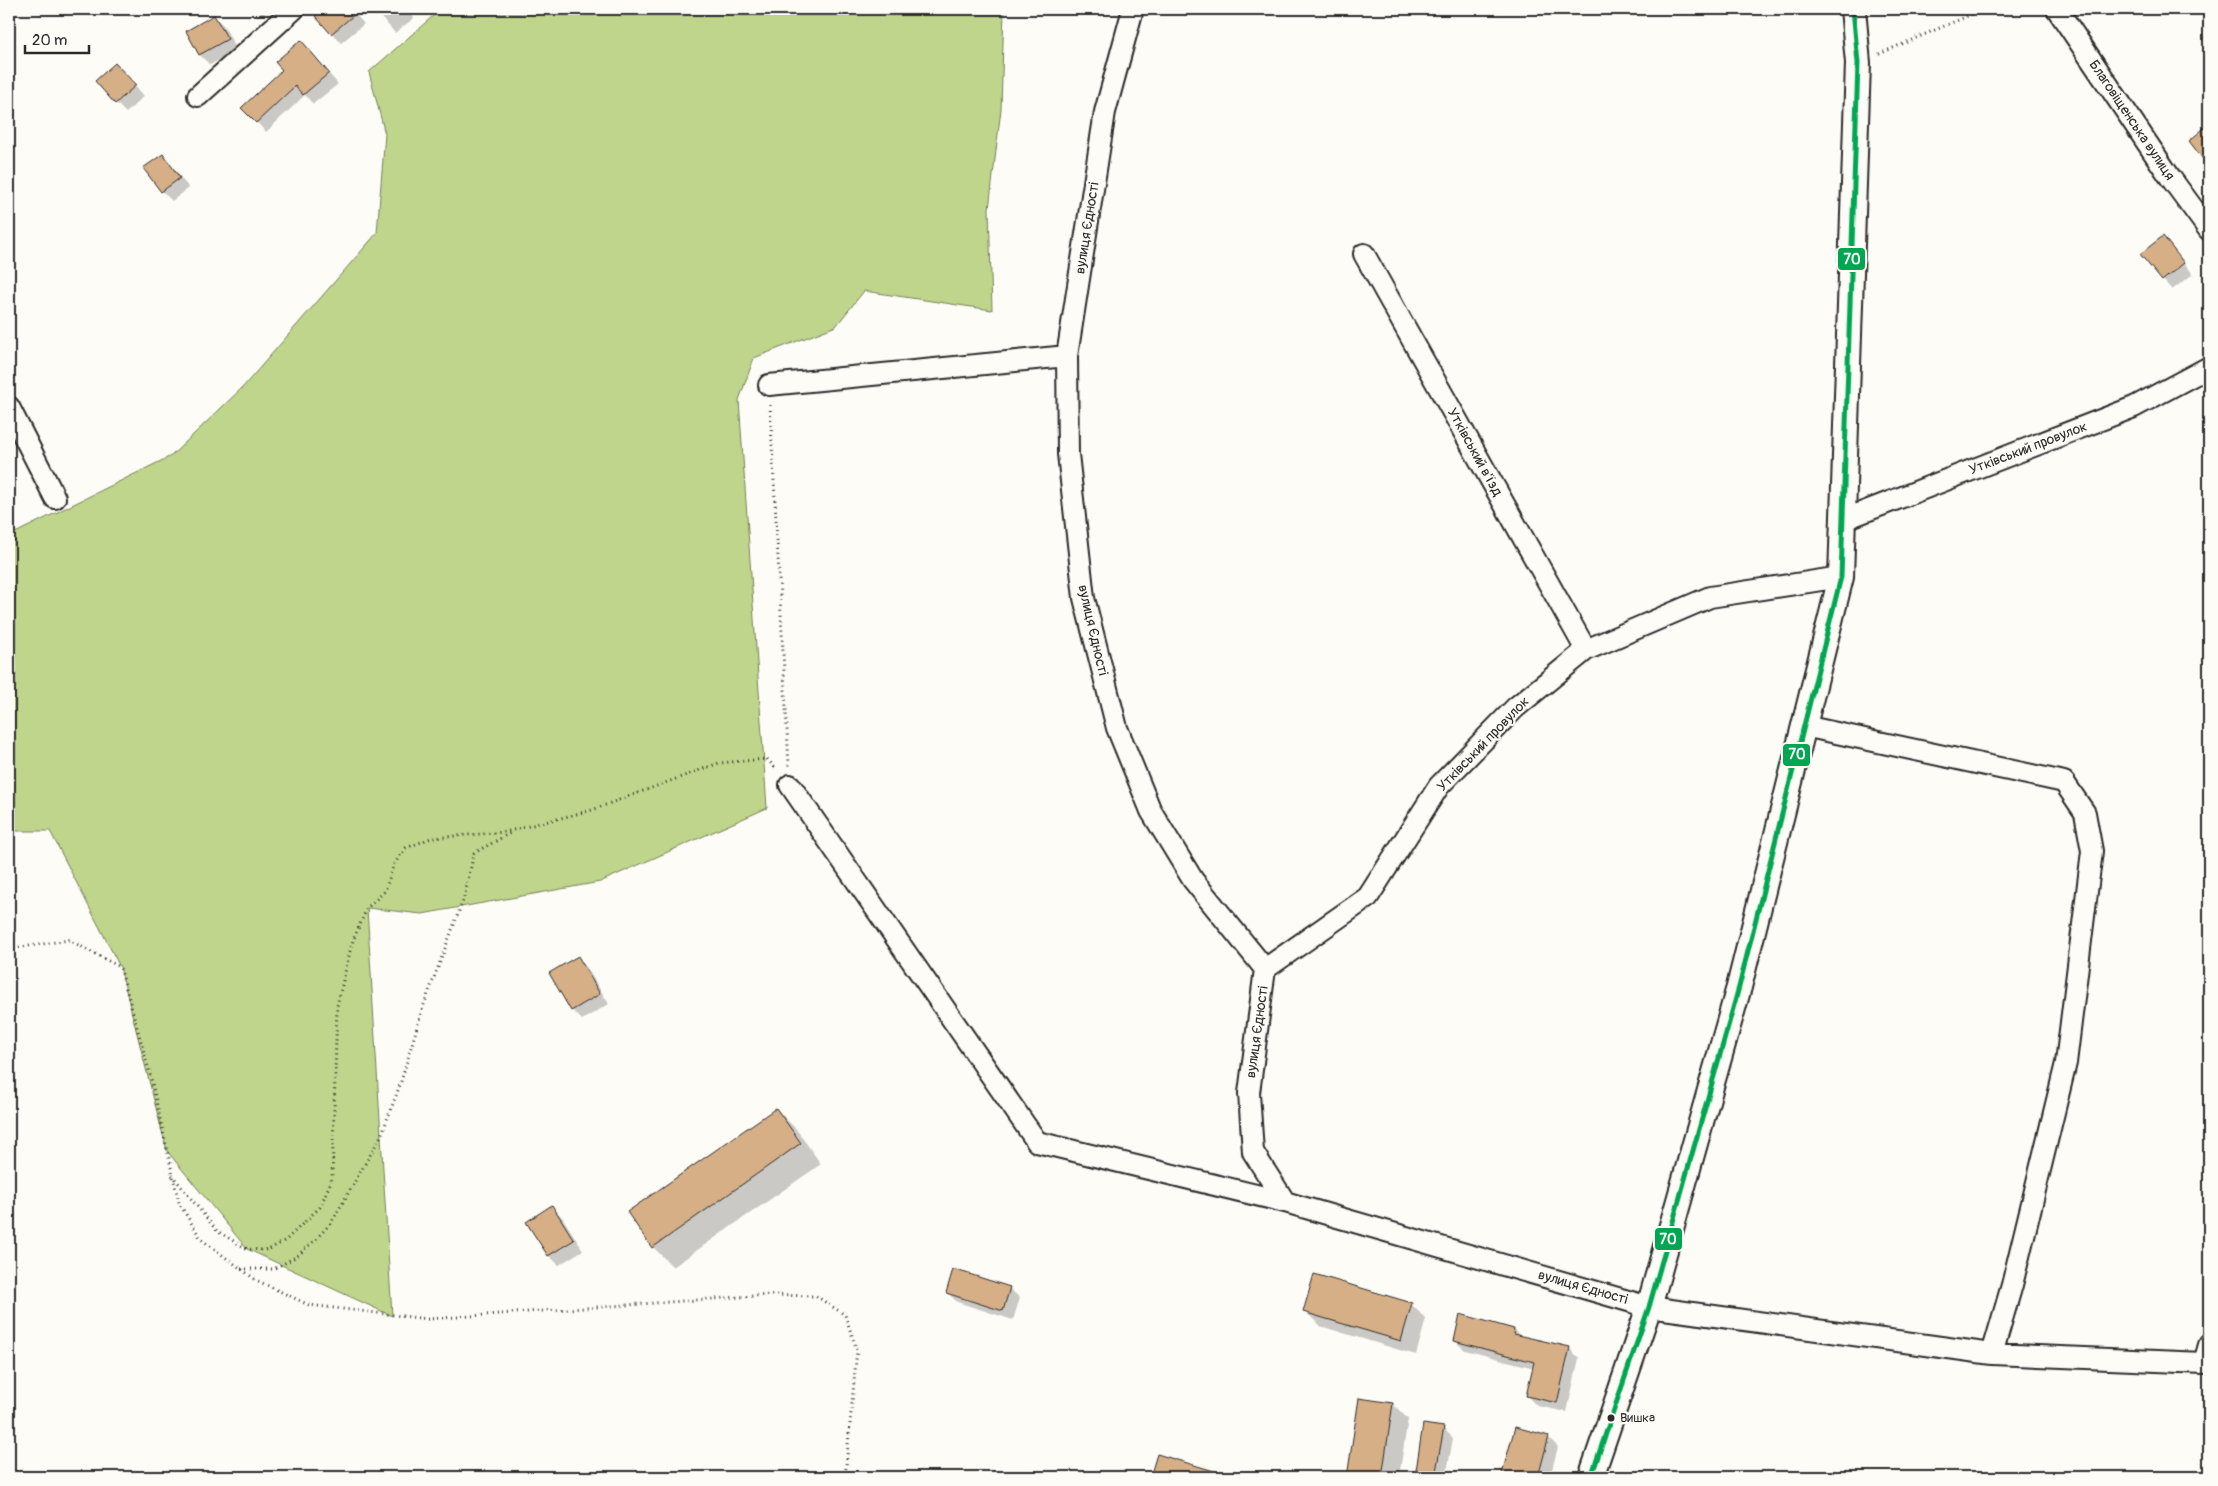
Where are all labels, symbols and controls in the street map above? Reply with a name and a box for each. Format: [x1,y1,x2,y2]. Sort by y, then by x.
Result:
scale bar [25,22,89,54]
text: 20 m [32,31,67,50]
street label: Благовіщенська вулиця [2085,57,2179,183]
street label: вулиця Єдності [1071,180,1103,275]
line badge: 70 [1837,247,1866,271]
text: 70 [1844,251,1861,268]
street label: Утківський в'їзд [1444,405,1507,500]
street label: Утківський провулок [1967,418,2089,478]
street label: вулиця Єдності [1074,583,1112,677]
street label: Утківський провулок [1433,693,1533,795]
line badge: 70 [1782,743,1811,767]
text: 70 [1789,746,1806,763]
street label: вулиця Єдності [1242,985,1272,1079]
line badge: 70 [1654,1227,1683,1251]
text: 70 [1660,1231,1677,1248]
street label: вулиця Єдності [1536,1266,1630,1308]
place label: Вишка [1620,1410,1655,1426]
marker: Вишка [1606,1413,1616,1423]

